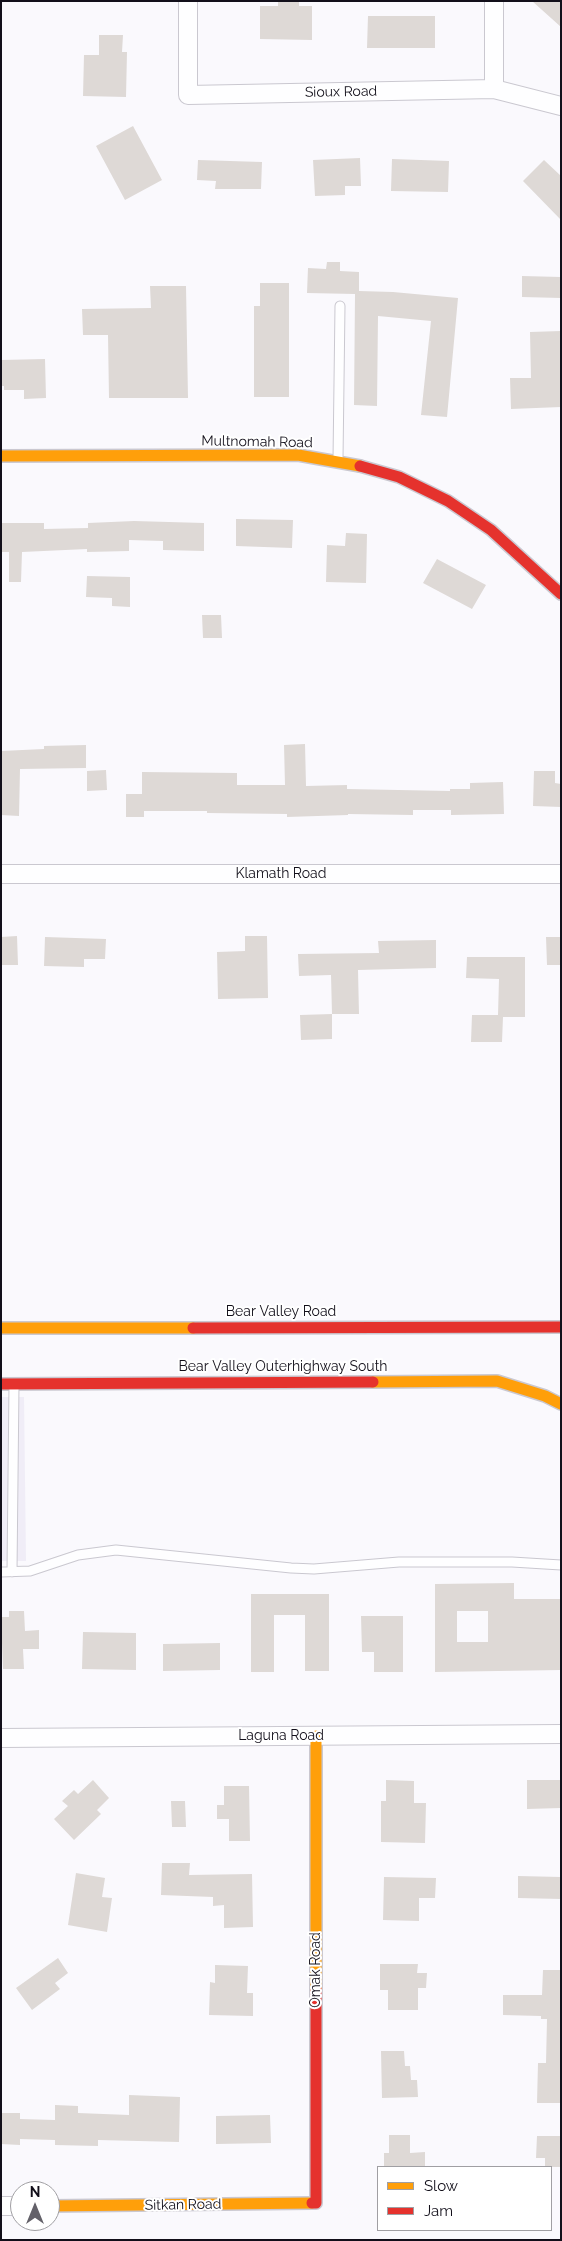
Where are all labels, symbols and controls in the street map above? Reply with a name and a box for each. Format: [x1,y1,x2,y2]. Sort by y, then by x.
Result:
street label: Sioux Road [305,83,377,101]
street label: Multnomah Road [201,433,313,451]
street label: Klamath Road [236,866,326,882]
street label: Bear Valley Road [226,1304,336,1320]
street label: Bear Valley Outerhighway South [178,1359,388,1375]
street label: Laguna Road [238,1728,324,1744]
street label: Omak Road [308,1932,324,2008]
legend [377,2166,552,2231]
text: Slow [424,2177,458,2195]
north arrow [10,2181,60,2231]
text: N [30,2184,40,2200]
street label: Sitkan Road [145,2196,221,2214]
text: Jam [424,2202,453,2220]

